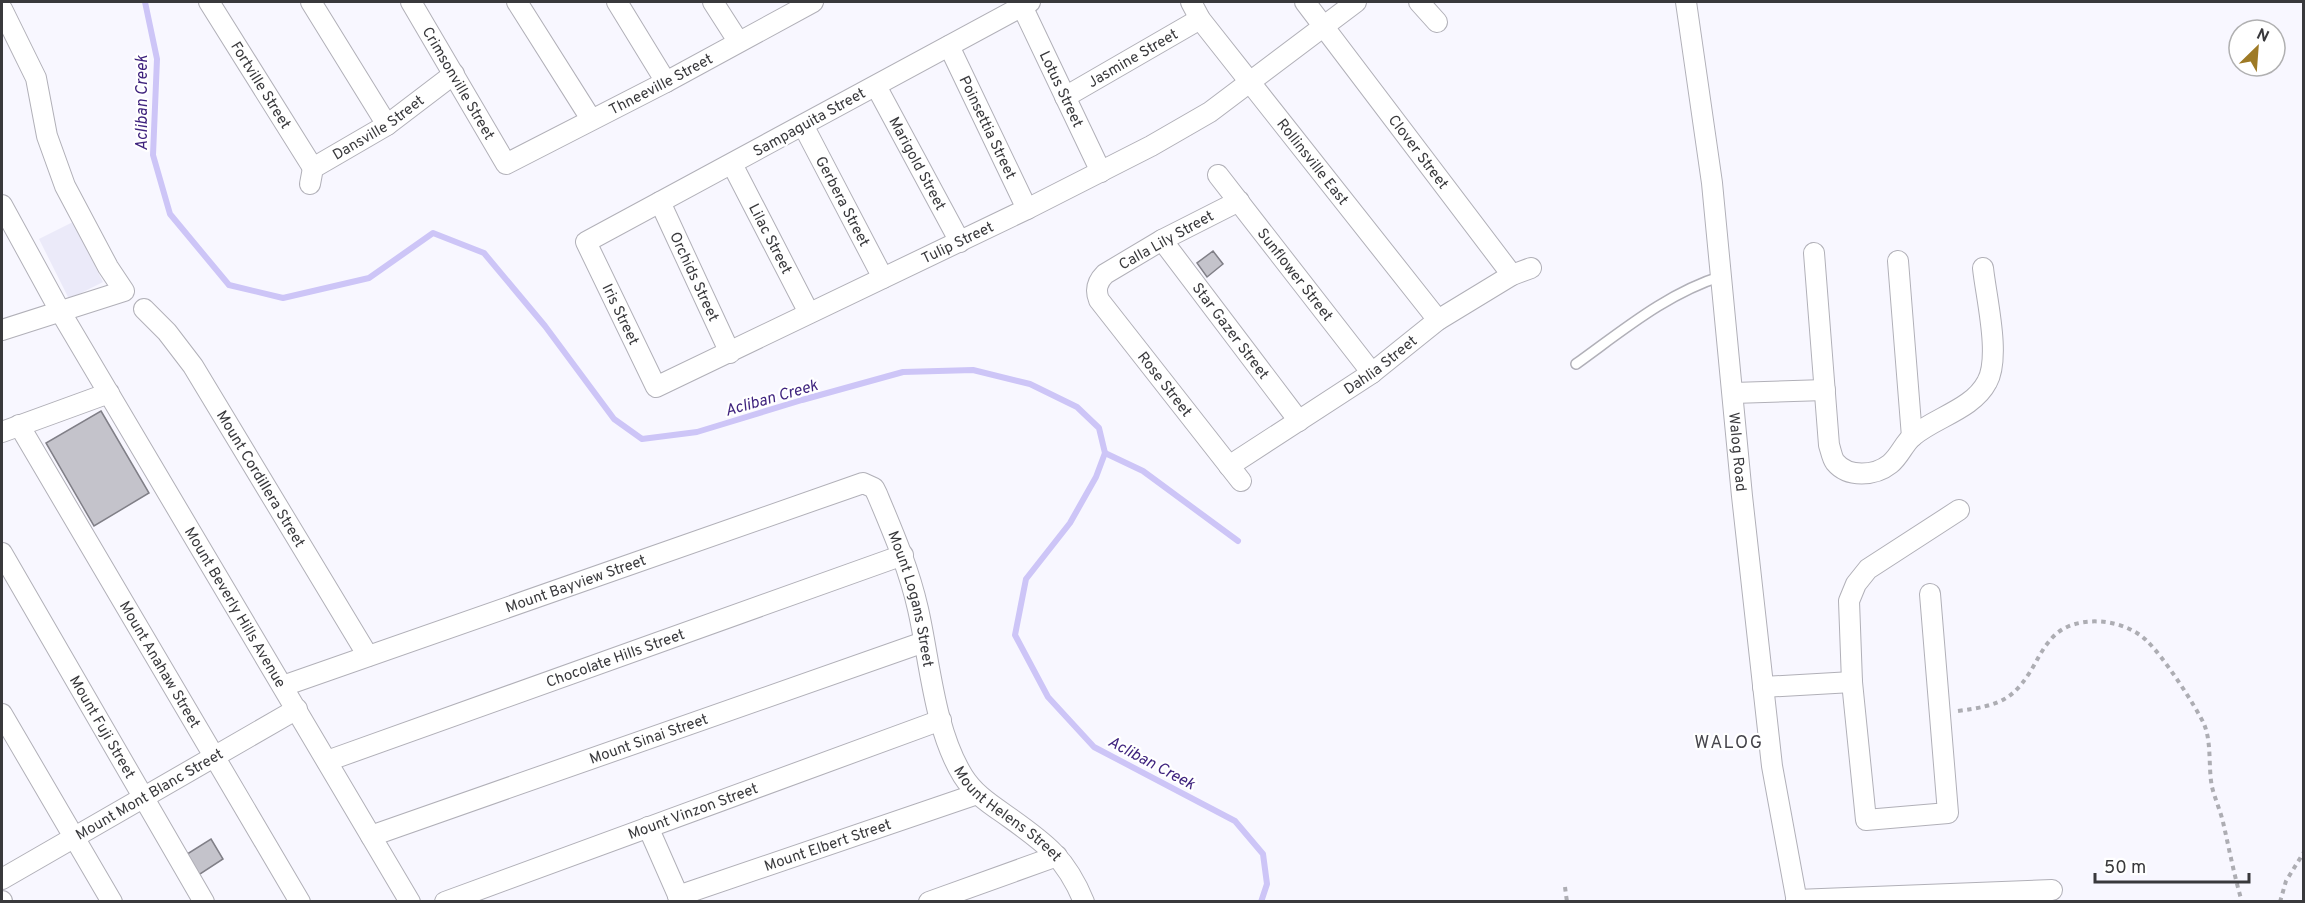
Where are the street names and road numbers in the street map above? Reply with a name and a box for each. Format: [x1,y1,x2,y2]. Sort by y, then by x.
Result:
street label: Crimsonville Street [417,24,498,144]
street label: Jasmine Street [1085,26,1182,93]
street label: Fortville Street [225,39,294,133]
street label: Lotus Street [1034,48,1086,131]
street label: Thneeville Street [606,50,717,120]
street label: Poinsettia Street [954,73,1019,183]
street label: Sampaguita Street [750,85,869,162]
street label: Dansville Street [330,92,429,165]
street label: Clover Street [1383,112,1452,194]
street label: Marigold Street [884,114,949,214]
street label: Rollinsville East [1271,115,1352,210]
street label: Gerbera Street [810,153,873,250]
street label: Lilac Street [743,201,795,278]
street label: Calla Lily Street [1116,207,1218,275]
street label: Tulip Street [919,218,997,269]
street label: Sunflower Street [1252,225,1336,326]
street label: Orchids Street [664,229,722,325]
street label: Star Gazer Street [1187,280,1272,384]
street label: Iris Street [597,281,642,349]
street label: Dahlia Street [1341,332,1422,400]
street label: Rose Street [1132,349,1195,421]
street label: Mount Cordillera Street [211,408,308,551]
street label: Walog Road [1723,412,1750,492]
street label: Mount Beverly Hills Avenue [179,524,289,692]
street label: Mount Logans Street [882,528,937,669]
street label: Mount Bayview Street [503,552,649,618]
street label: Mount Anahaw Street [114,598,204,732]
street label: Chocolate Hills Street [544,626,688,693]
street label: Mount Fuji Street [64,673,139,783]
street label: Mount Sinai Street [587,711,711,770]
street label: Mount Mont Blanc Street [73,745,227,845]
street label: Mount Helens Street [948,763,1065,866]
street label: Mount Vinzon Street [626,780,761,845]
street label: Mount Elbert Street [762,816,894,877]

